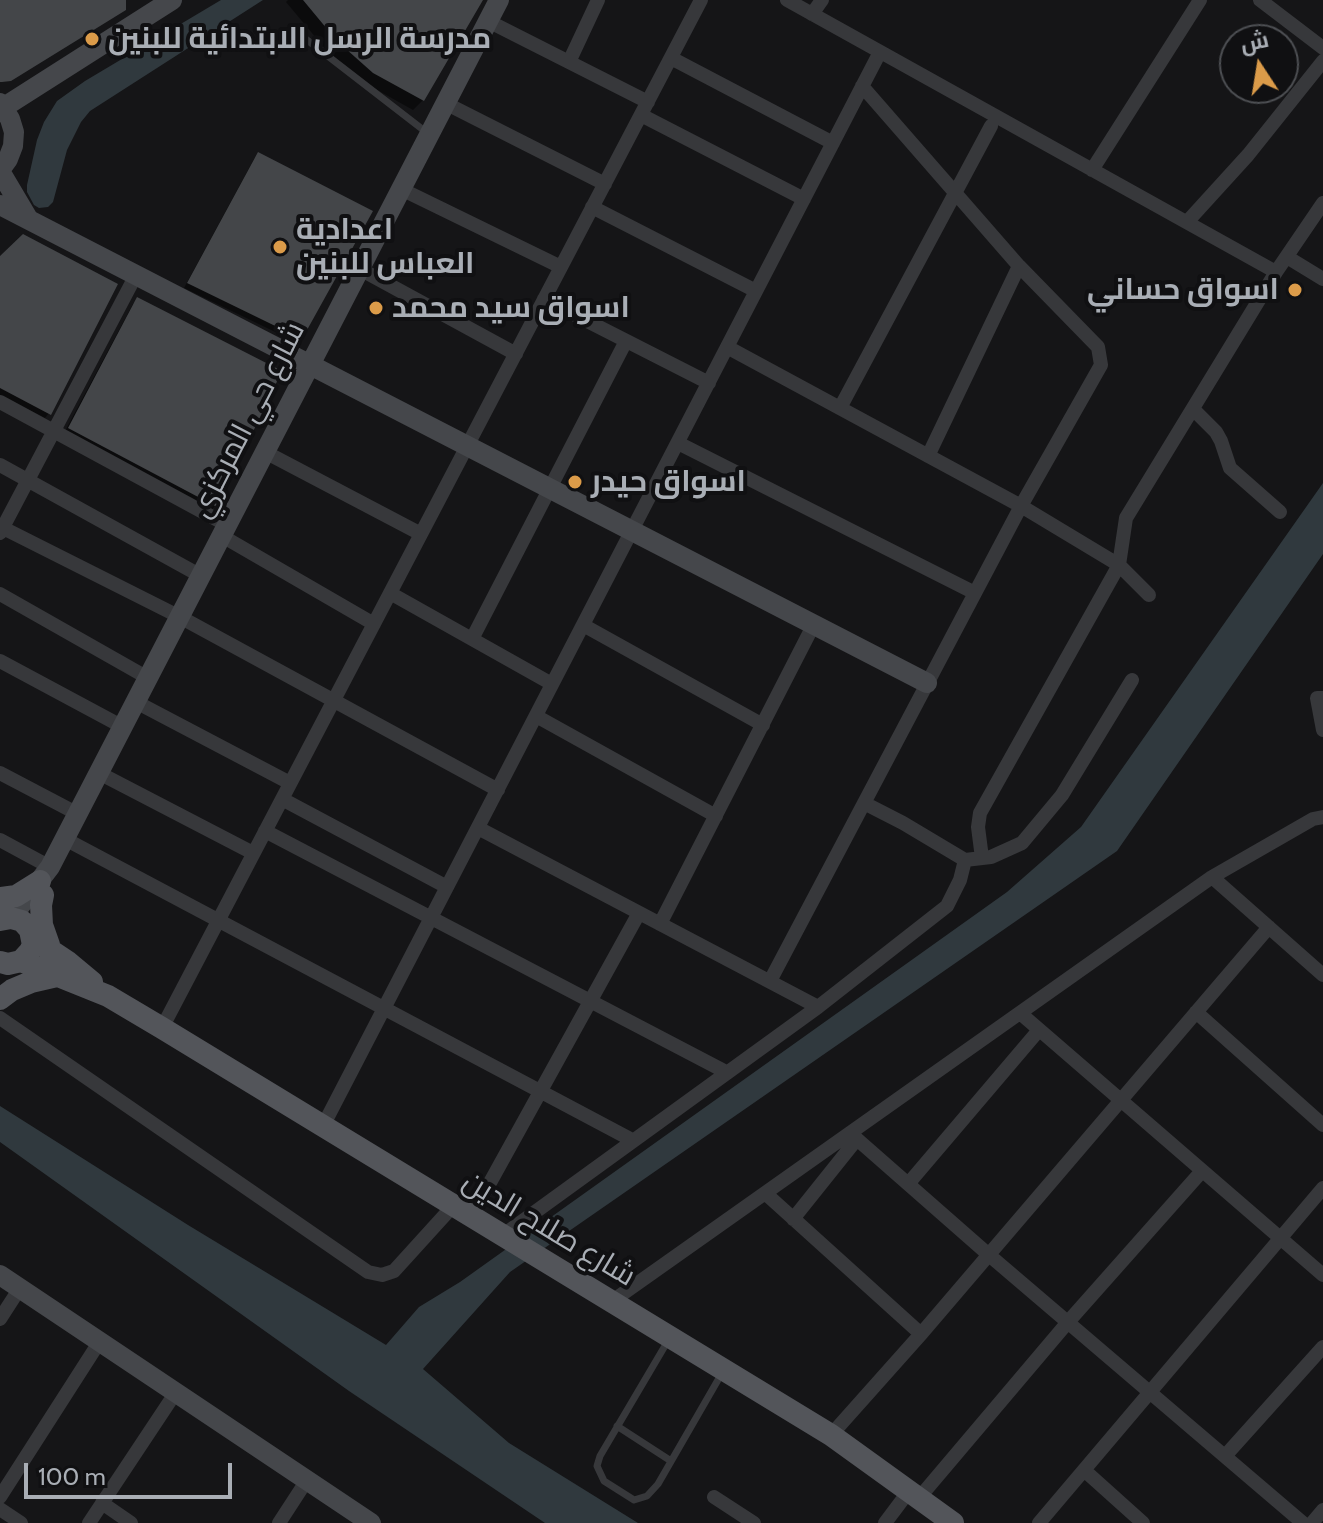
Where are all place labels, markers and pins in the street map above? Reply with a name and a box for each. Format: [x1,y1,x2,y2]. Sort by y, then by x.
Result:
place label: مدرسة الرسل الابتدائية للبنين [108,21,491,57]
marker: مدرسة الرسل الابتدائية للبنين [83,30,101,48]
place label: اعدادية العباس للبنين [296,212,474,282]
marker: اعدادية العباس للبنين [271,238,289,256]
place label: اسواق حساني [1087,272,1279,308]
marker: اسواق حساني [1286,281,1304,299]
place label: اسواق سيد محمد [392,290,630,326]
marker: اسواق سيد محمد [367,299,385,317]
place label: اسواق حيدر [591,464,746,500]
marker: اسواق حيدر [566,473,584,491]

